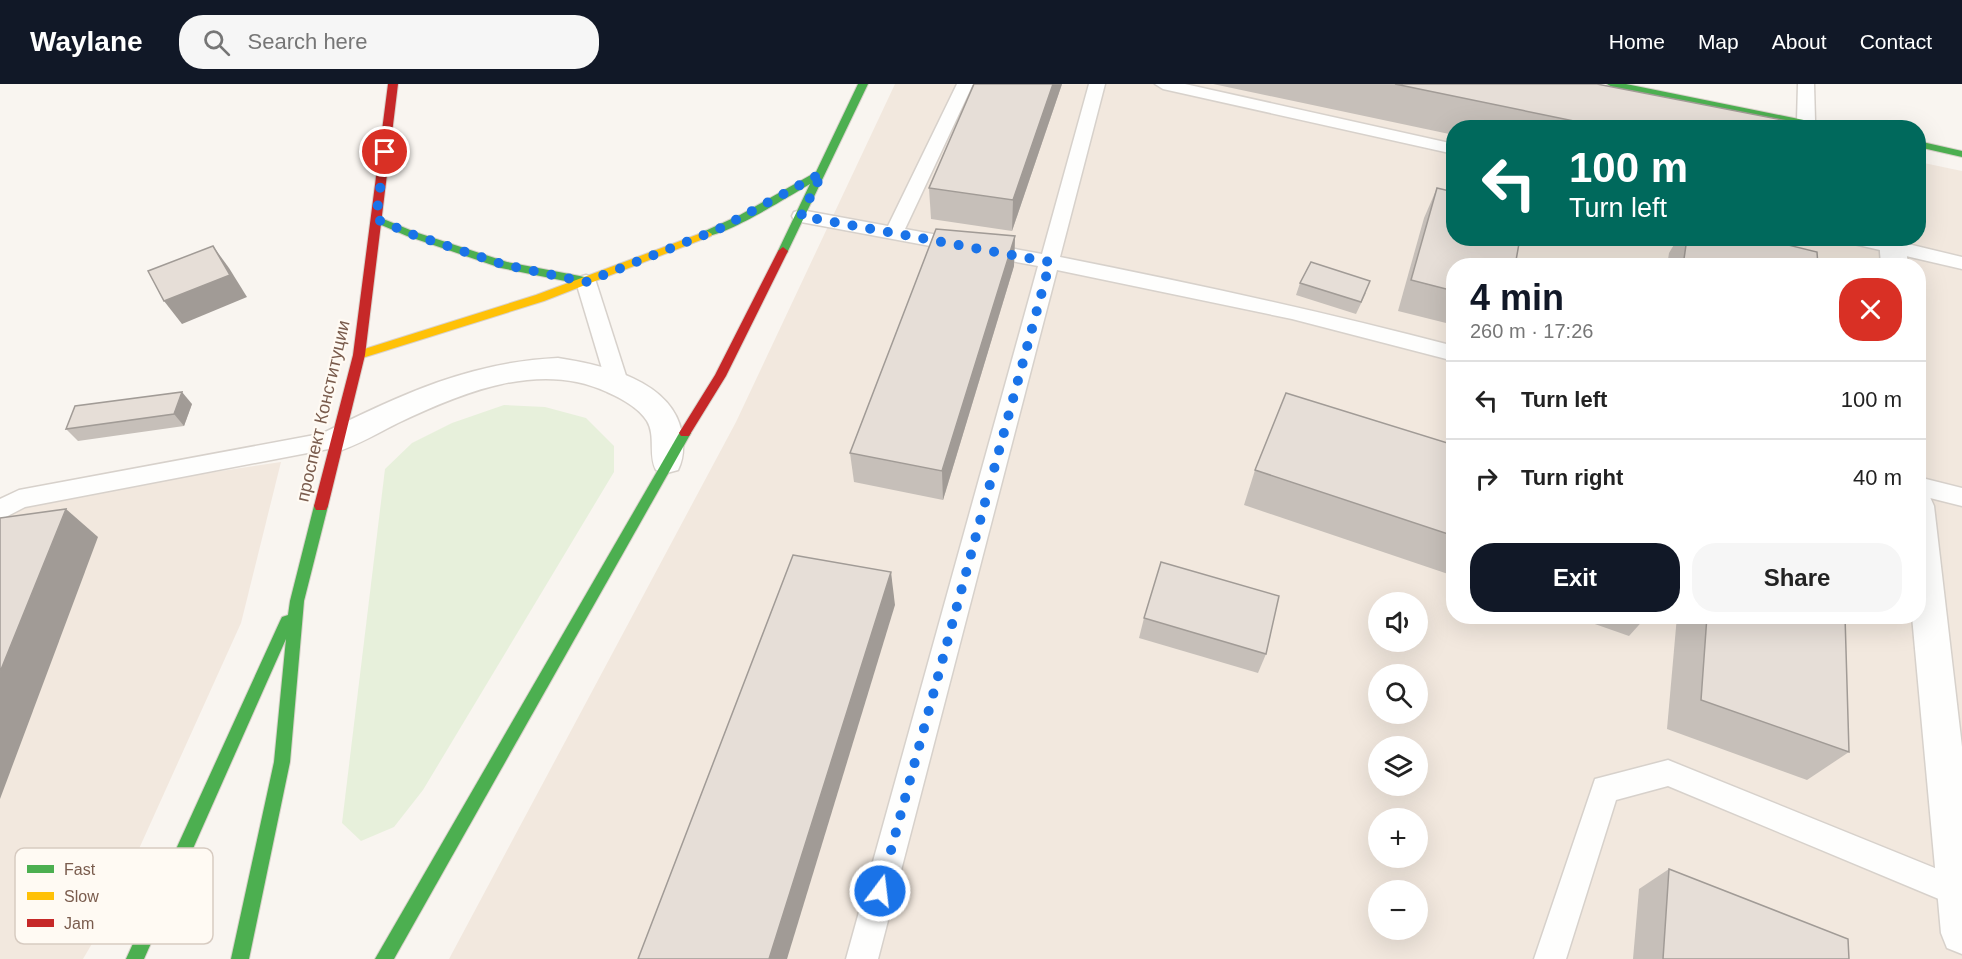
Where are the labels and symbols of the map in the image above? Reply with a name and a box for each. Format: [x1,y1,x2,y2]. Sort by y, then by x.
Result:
pin [359,126,410,177]
street label: проспект Конституции [292,318,354,504]
legend [15,848,213,944]
position arrow [848,859,912,923]
text: Fast [64,861,96,878]
text: Slow [64,888,99,905]
text: Jam [64,915,94,932]

